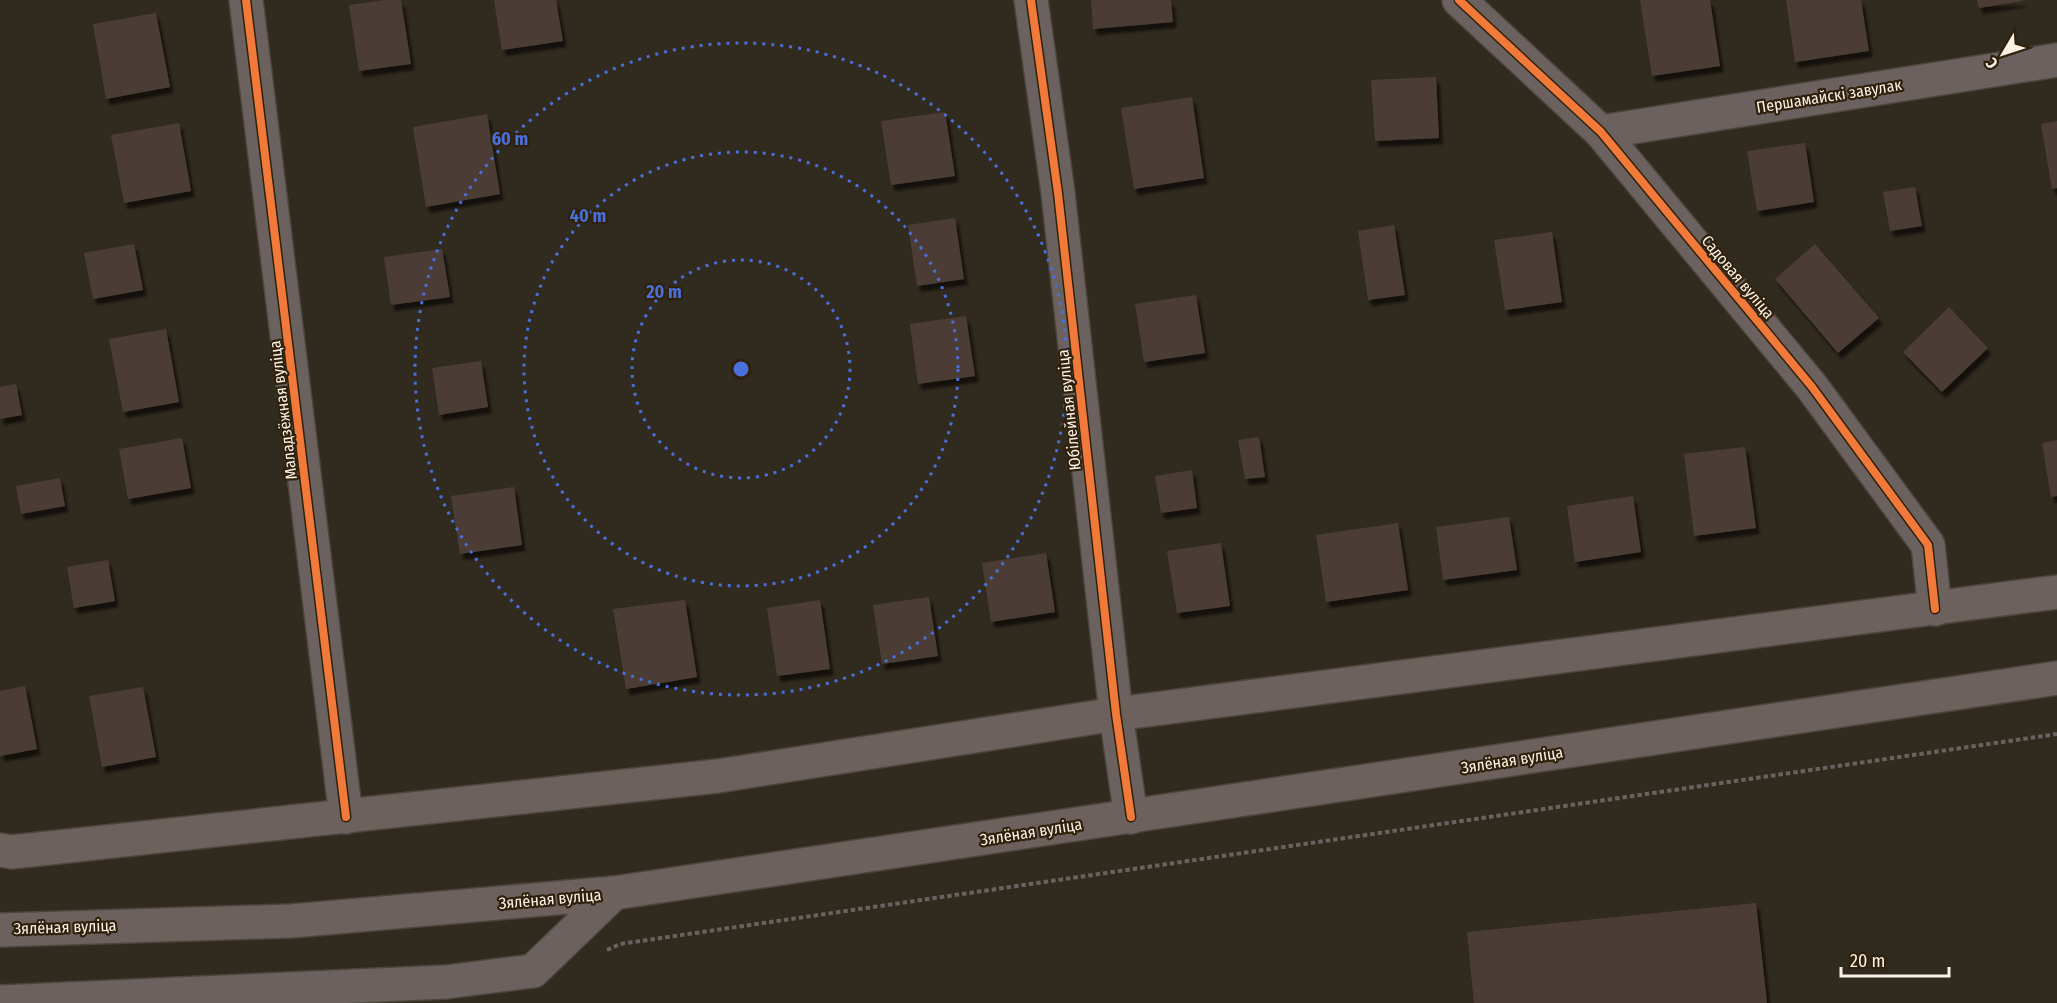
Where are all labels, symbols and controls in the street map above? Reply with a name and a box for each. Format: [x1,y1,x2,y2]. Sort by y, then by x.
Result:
north arrow [1973,24,2033,84]
text: С [1981,53,2002,72]
street label: Першамайскі завулак [1755,75,1903,117]
text: 60 m [492,128,528,150]
text: 40 m [570,205,606,227]
street label: Садовая вуліца [1698,231,1778,323]
text: 20 m [645,281,682,303]
street label: Маладзёжная вуліца [265,339,301,481]
street label: Юбілейная вуліца [1053,348,1085,471]
centre of rings [731,359,751,379]
street label: Зялёная вуліца [1460,743,1565,777]
street label: Зялёная вуліца [979,815,1084,849]
street label: Зялёная вуліца [498,885,602,913]
street label: Зялёная вуліца [13,916,117,938]
scale bar [1841,940,1949,978]
text: 20 m [1850,950,1885,972]

